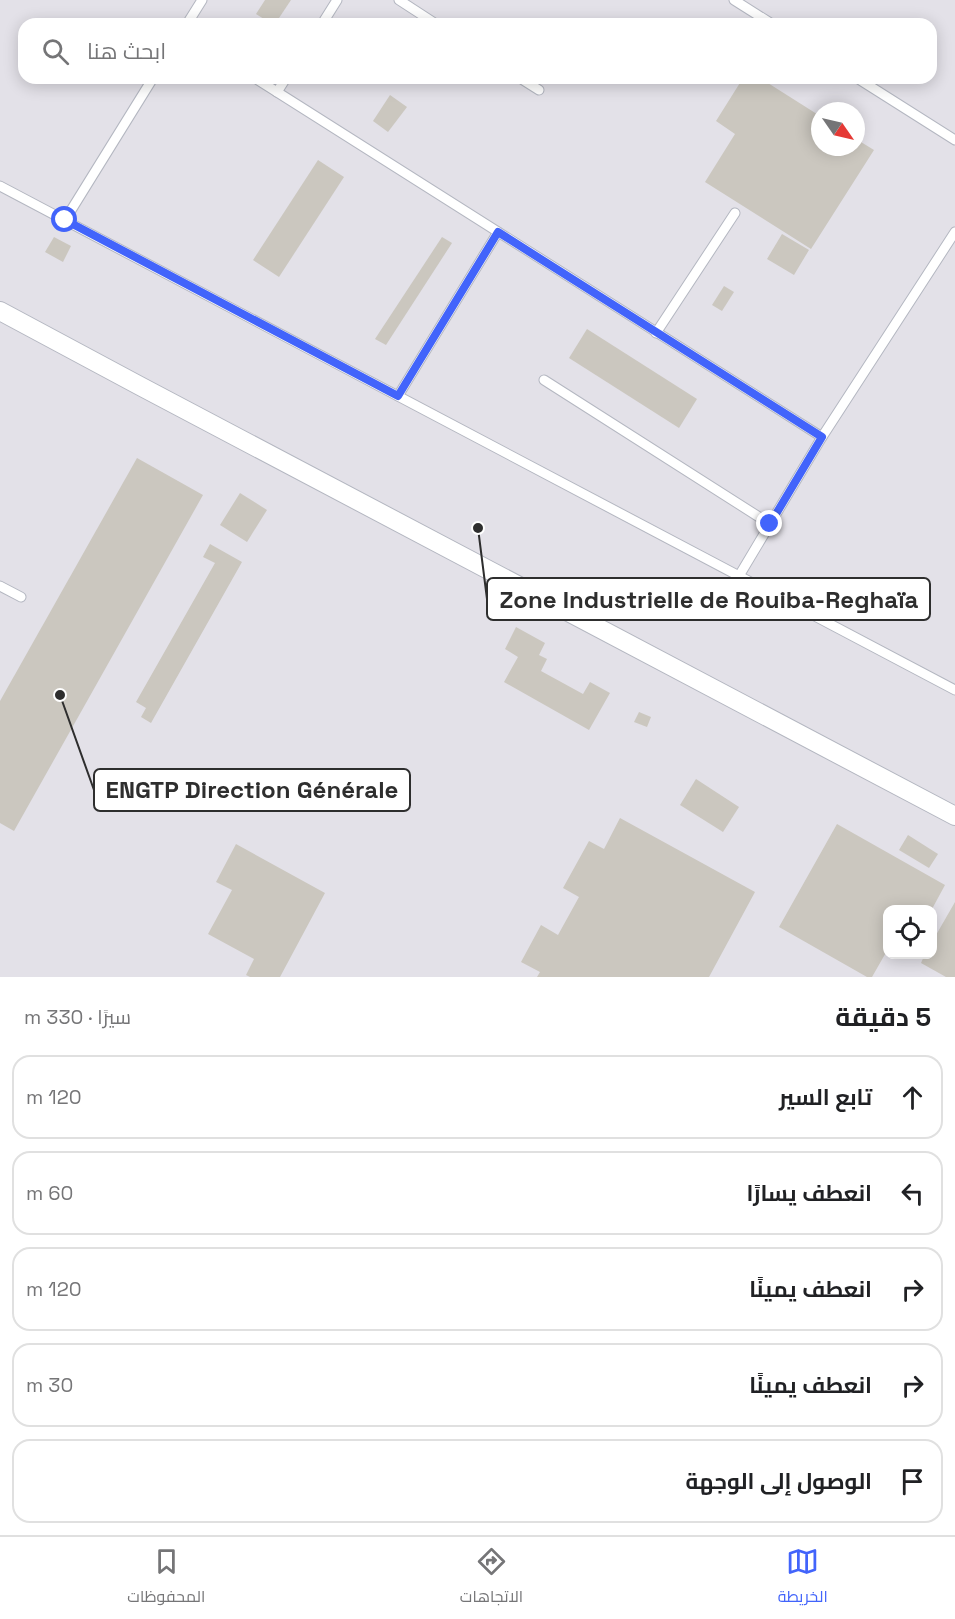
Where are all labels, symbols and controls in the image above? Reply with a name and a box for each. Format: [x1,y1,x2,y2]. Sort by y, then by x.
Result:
search box [18,18,937,84]
icon: search [39,35,72,68]
text: ابحث هنا [87,37,166,65]
north arrow [811,102,865,156]
route start [51,206,77,232]
route end [756,510,782,536]
callout: Zone Industrielle de Rouiba-Reghaïa [487,578,930,620]
text: Zone Industrielle de Rouiba-Reghaïa [500,584,919,615]
callout: ENGTP Direction Générale [94,769,410,811]
text: ENGTP Direction Générale [106,774,398,805]
map controls [883,905,937,959]
button: locate [883,905,937,959]
text: 5 دقيقة [835,1000,931,1034]
text: سيرًا · 330 m [24,1004,131,1030]
icon: ahead [896,1081,929,1114]
text: تابع السير [779,1083,872,1111]
text: 120 m [26,1084,82,1110]
icon: left [896,1177,929,1210]
text: انعطف يسارًا [746,1179,872,1207]
text: 60 m [26,1180,73,1206]
icon: right [896,1273,929,1306]
text: انعطف يمينًا [749,1275,872,1303]
text: 120 m [26,1276,82,1302]
icon: right [896,1369,929,1402]
text: انعطف يمينًا [749,1371,872,1399]
text: 30 m [26,1372,73,1398]
icon: arrive [896,1465,929,1498]
text: الوصول إلى الوجهة [686,1467,872,1495]
tab: المحفوظات [127,1545,205,1611]
tab: الاتجاهات [460,1545,523,1611]
tab: الخريطة [778,1545,828,1611]

